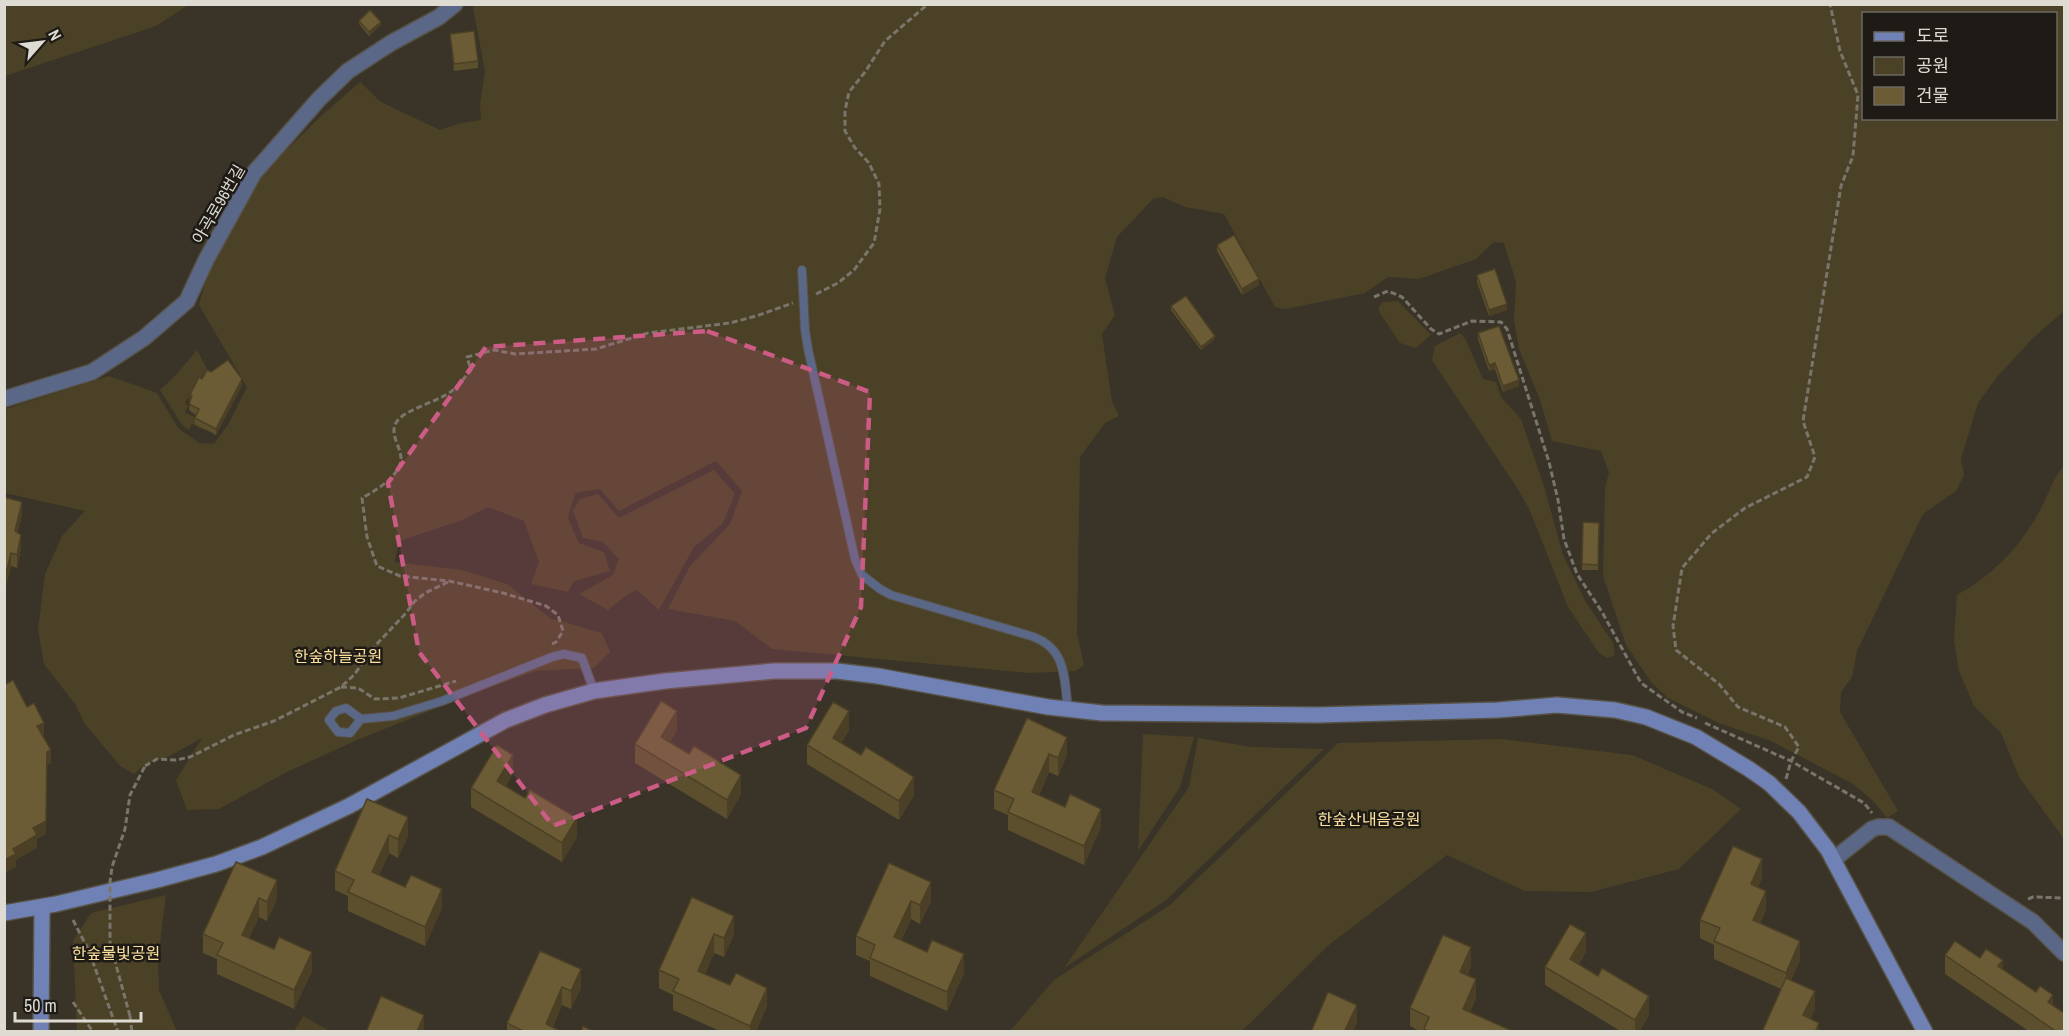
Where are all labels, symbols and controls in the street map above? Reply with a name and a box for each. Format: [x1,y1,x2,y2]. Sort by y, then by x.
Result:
north arrow [12,12,72,72]
legend [1862,12,2057,120]
text: 도로 [1916,23,1949,48]
text: N [43,26,67,44]
text: 공원 [1916,53,1949,78]
text: 건물 [1916,83,1949,108]
street label: 아곡로96번길 [186,160,250,248]
park label: 한숲하늘공원 [294,645,382,667]
park label: 한숲산내음공원 [1317,808,1421,830]
park label: 한숲물빛공원 [72,942,160,964]
scale bar [15,985,141,1023]
text: 50 m [24,993,57,1018]

